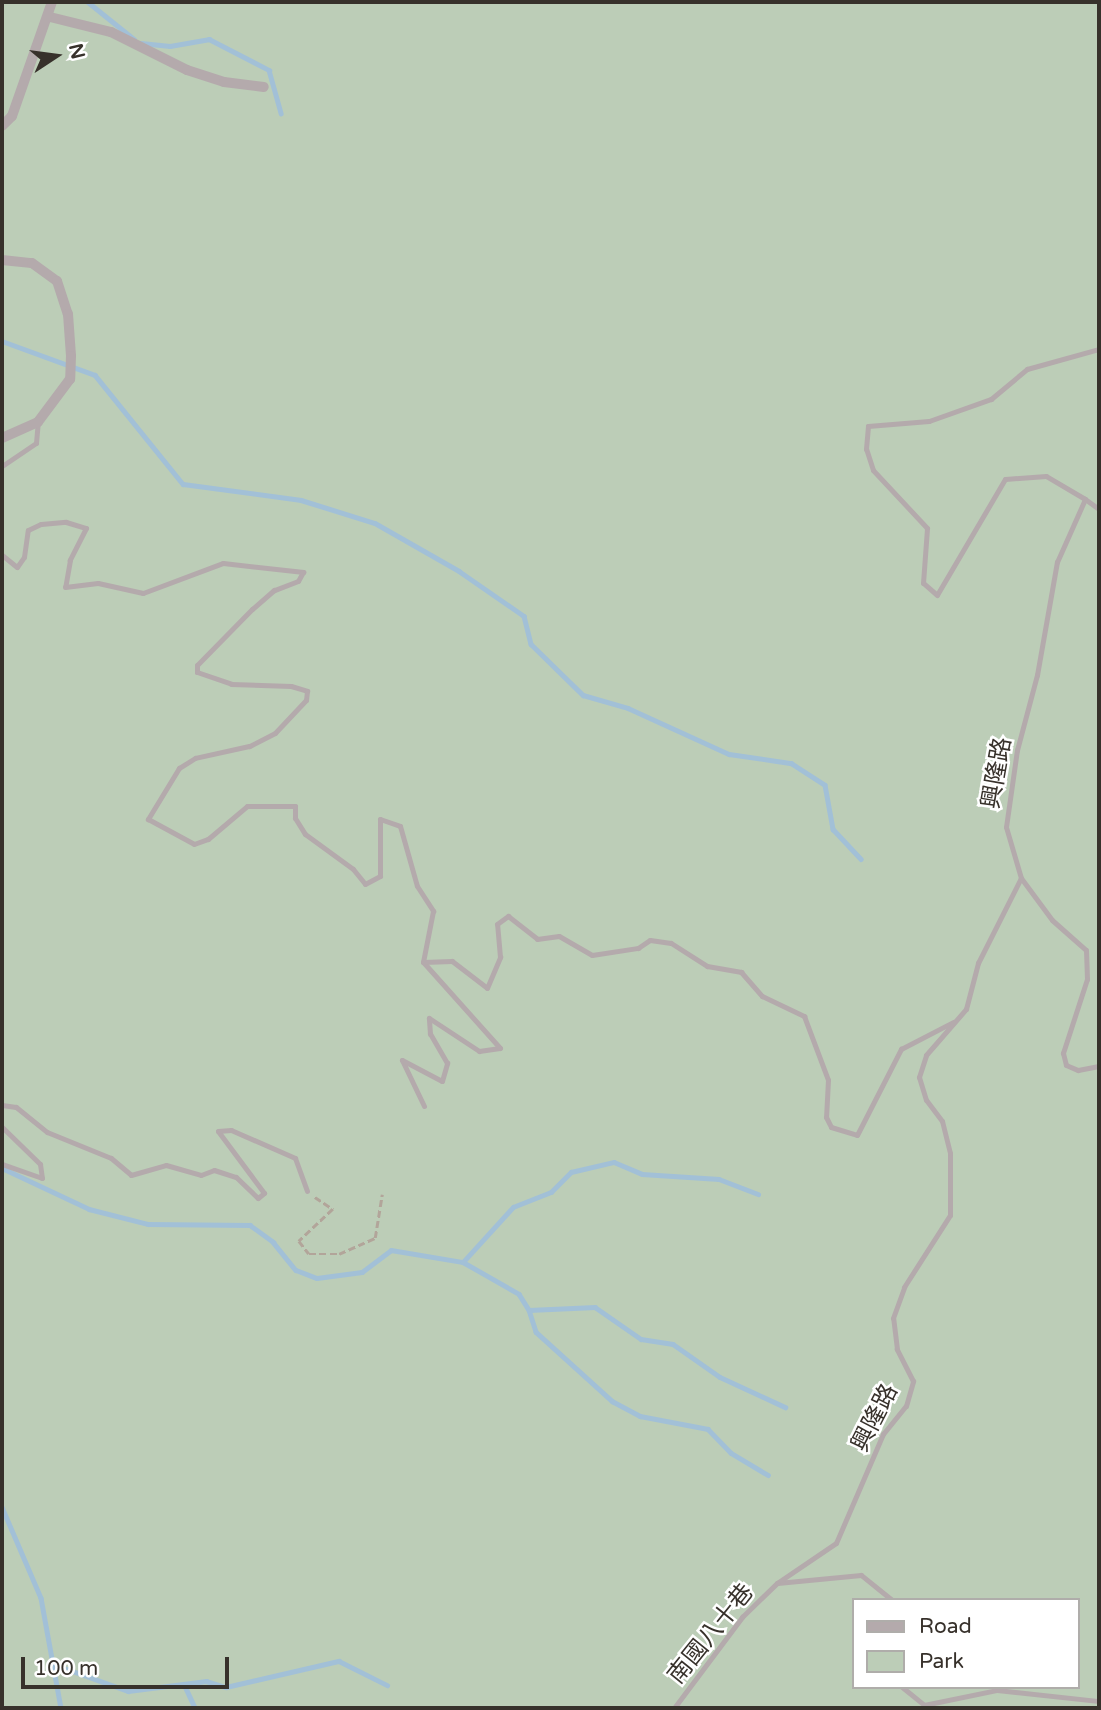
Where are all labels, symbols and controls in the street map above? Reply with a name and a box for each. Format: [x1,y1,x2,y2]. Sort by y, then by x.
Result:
north arrow [21,21,91,91]
text: N [64,41,89,61]
street label: 興隆路 [977,735,1017,811]
street label: 興隆路 [846,1379,904,1457]
street label: 南國八十巷 [662,1578,760,1690]
legend [852,1598,1080,1689]
text: Road [919,1614,972,1639]
scale bar [24,1644,233,1688]
text: Park [919,1649,964,1674]
text: 100 m [34,1656,98,1681]

